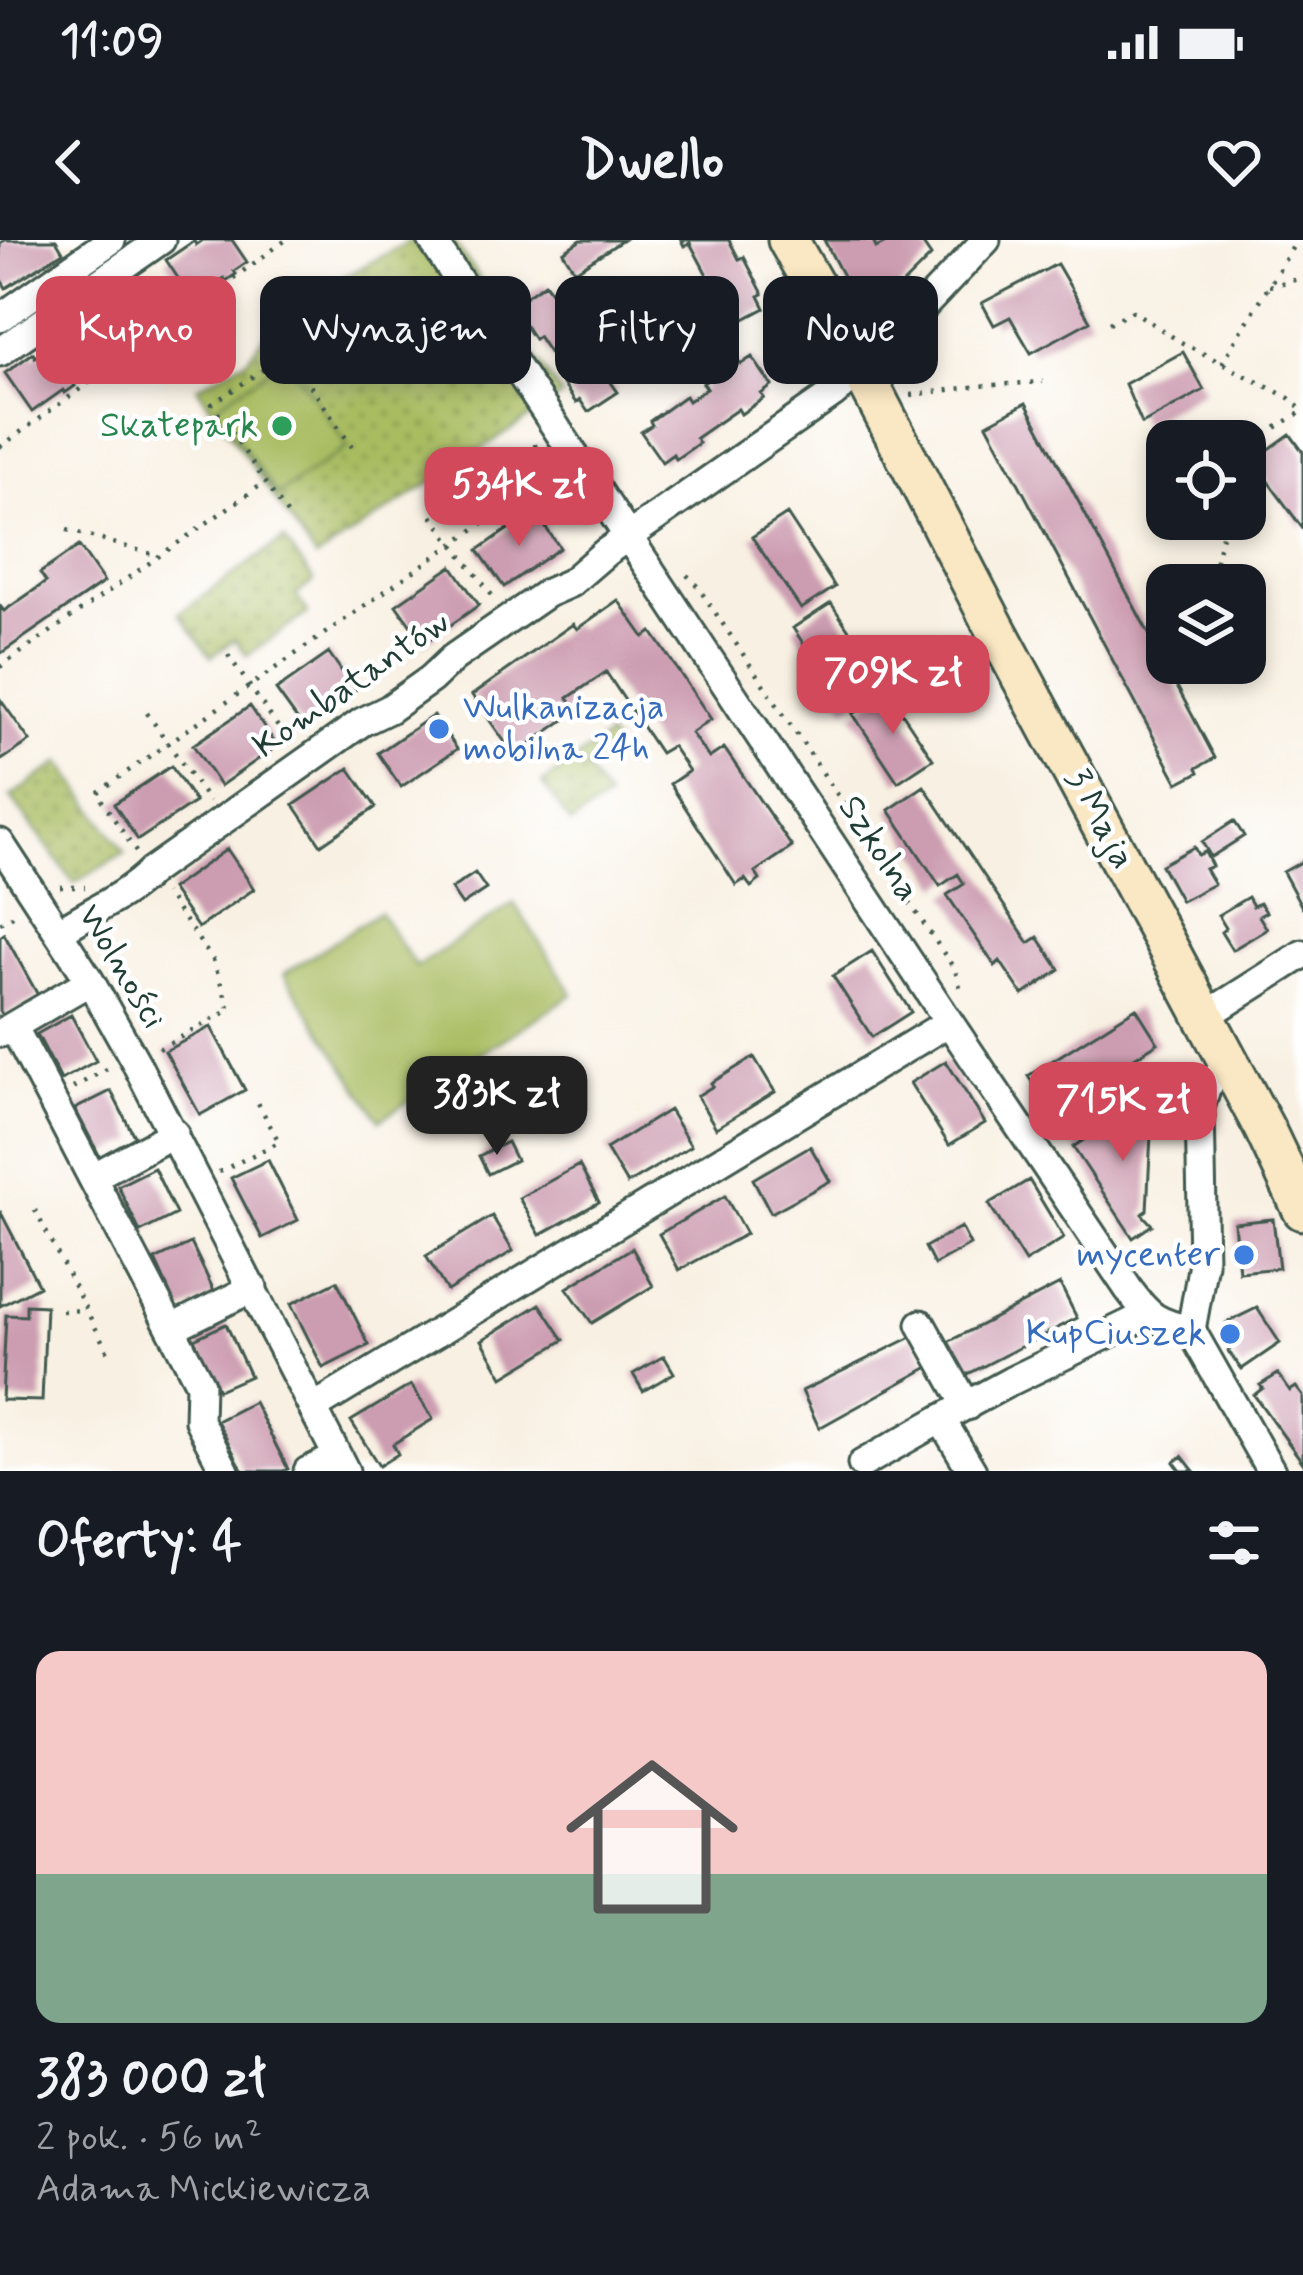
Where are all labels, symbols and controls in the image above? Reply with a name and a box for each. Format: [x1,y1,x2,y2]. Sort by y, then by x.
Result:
text: 11:09 [60,13,163,72]
text: Dwello [579,127,724,198]
icon: back [36,129,102,195]
icon: heart [1201,129,1267,195]
chip: Kupno [36,276,236,384]
chip: Wynajem [260,276,531,384]
chip: Filtry [555,276,739,384]
chip: Nowe [763,276,938,384]
place label: Skatepark [100,403,258,450]
marker: Skatepark [269,413,295,439]
map controls [1146,420,1266,684]
button: locate [1146,420,1266,540]
pin: 534K zł [408,447,630,549]
text: 534K zł [451,460,587,511]
button: layers [1146,564,1266,684]
street label: Kombatantów [244,600,460,770]
pin: 709K zł [782,635,1004,737]
text: 709K zł [824,648,962,699]
place label: Wulkanizacja mobilna 24h [463,685,664,773]
marker: Wulkanizacja mobilna 24h [426,716,452,742]
street label: 3 Maja [1053,760,1145,878]
street label: Szkolna [826,787,930,911]
street label: Wolności [66,896,176,1038]
pin: 383K zł [386,1056,608,1158]
pin: 715K zł [1012,1062,1234,1164]
text: 383K zł [433,1069,561,1120]
text: 715K zł [1056,1075,1190,1126]
place label: mycenter [1076,1232,1220,1279]
marker: mycenter [1231,1242,1257,1268]
place label: KupCiuszek [1026,1311,1206,1358]
marker: KupCiuszek [1217,1321,1243,1347]
text: Oferty: 4 [36,1510,242,1576]
icon: filters [1201,1510,1267,1576]
icon: home [544,1729,760,1945]
text: 383 000 zł [36,2047,266,2113]
text: 2 pok. · 56 m² [36,2113,262,2164]
text: Adama Mickiewicza [36,2164,371,2215]

